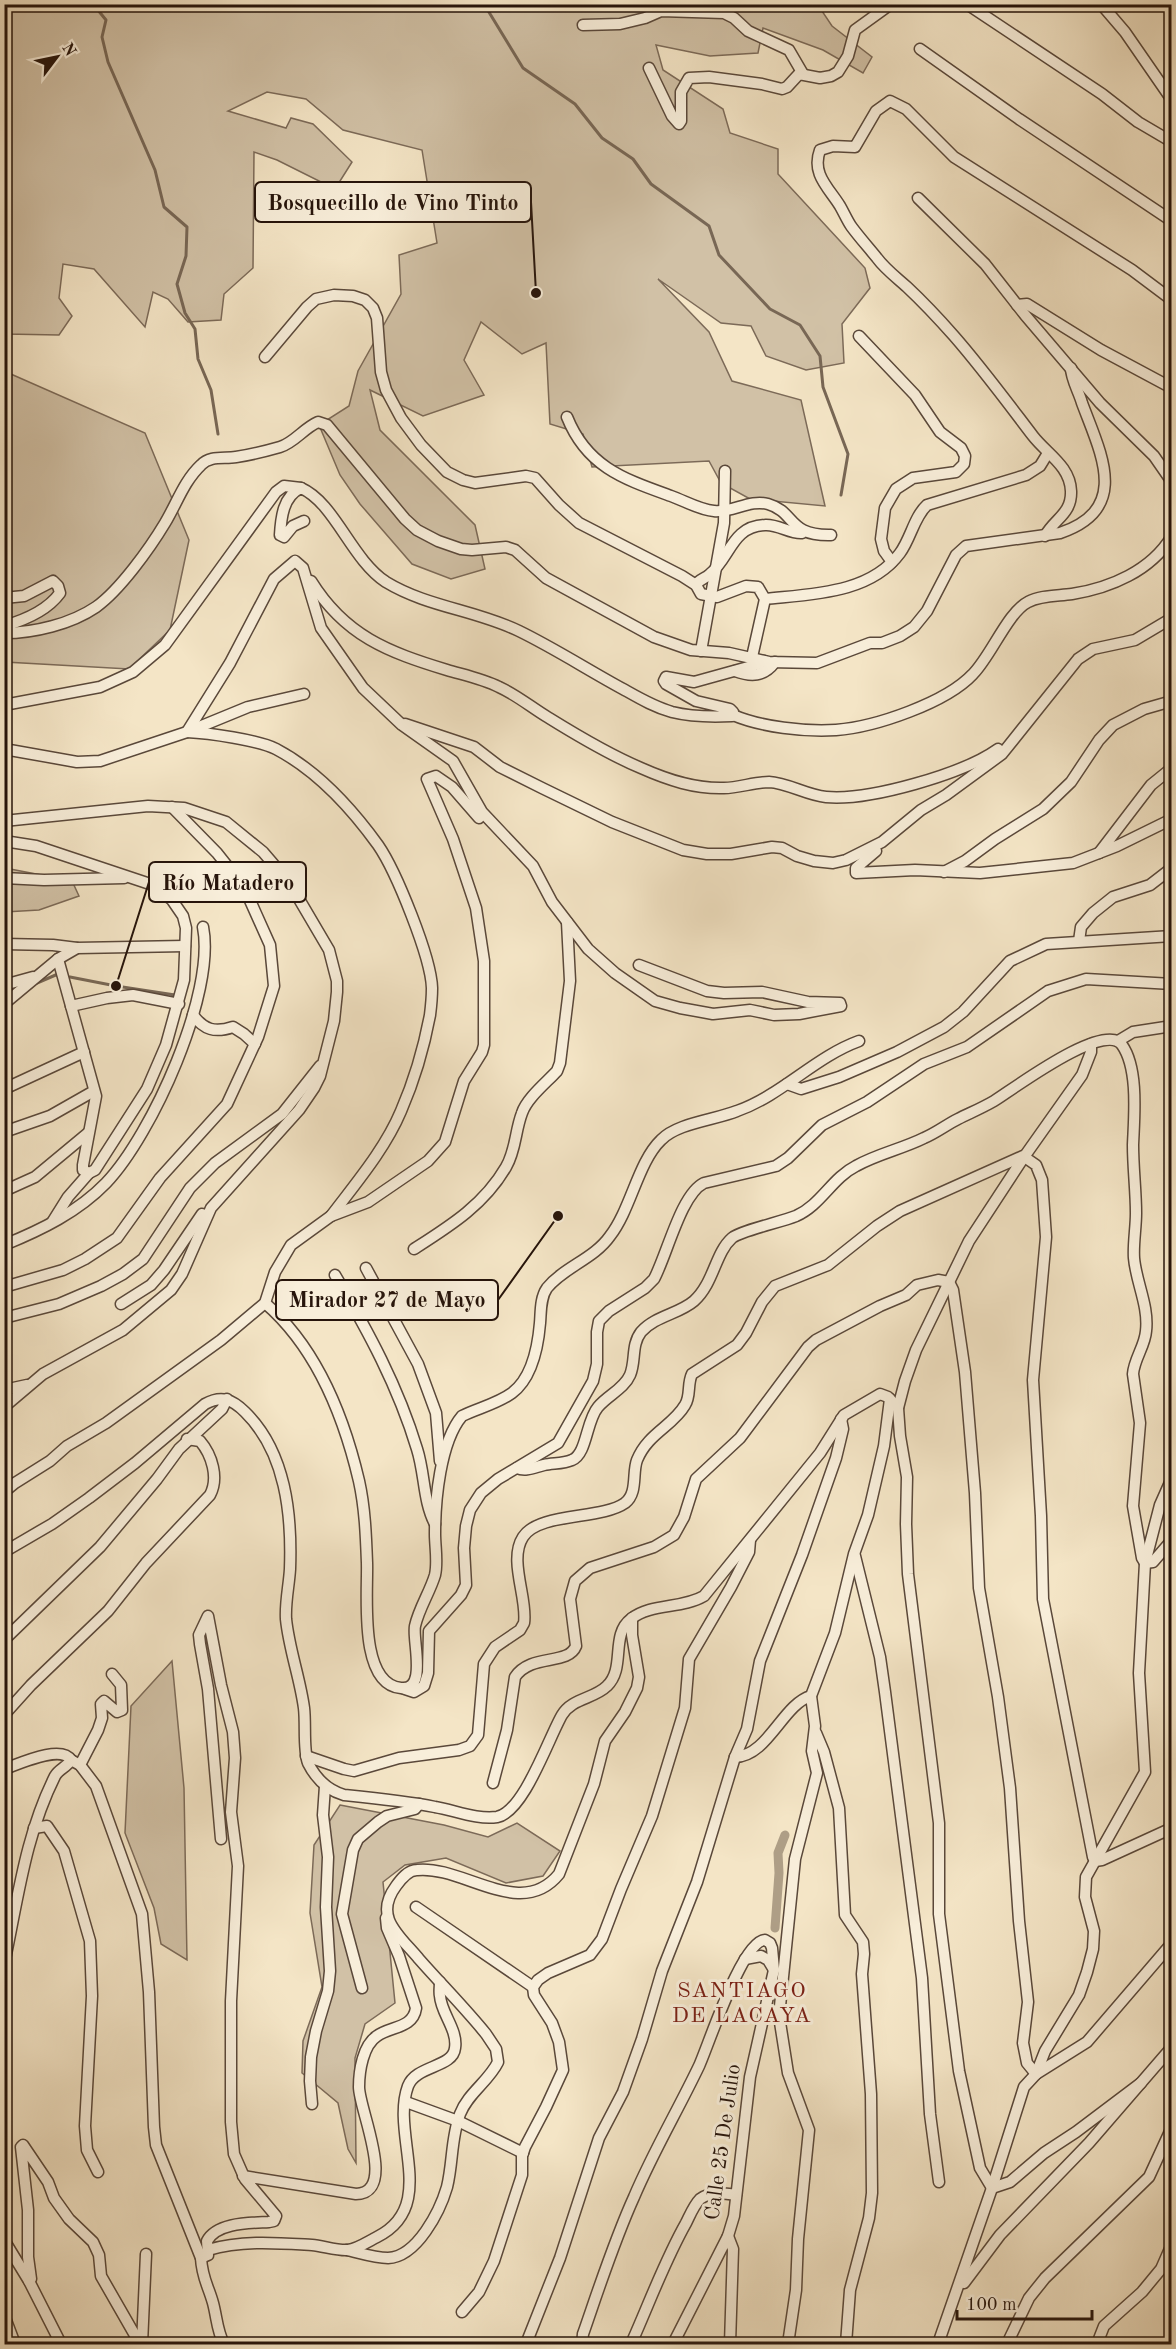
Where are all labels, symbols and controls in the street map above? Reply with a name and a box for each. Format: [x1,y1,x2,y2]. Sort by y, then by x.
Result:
north arrow [27,27,87,87]
text: N [58,41,78,60]
callout: Bosquecillo de Vino Tinto [255,182,531,222]
text: Bosquecillo de Vino Tinto [267,193,519,215]
callout: Río Matadero [149,862,306,902]
text: Río Matadero [162,873,294,895]
callout: Mirador 27 de Mayo [276,1280,498,1320]
text: Mirador 27 de Mayo [288,1290,486,1312]
district label: SANTIAGO DE LACAYA [672,1980,812,2027]
street label: Calle 25 De Julio [702,2063,745,2222]
scale bar [957,2283,1092,2321]
text: 100 m [966,2296,1017,2314]

